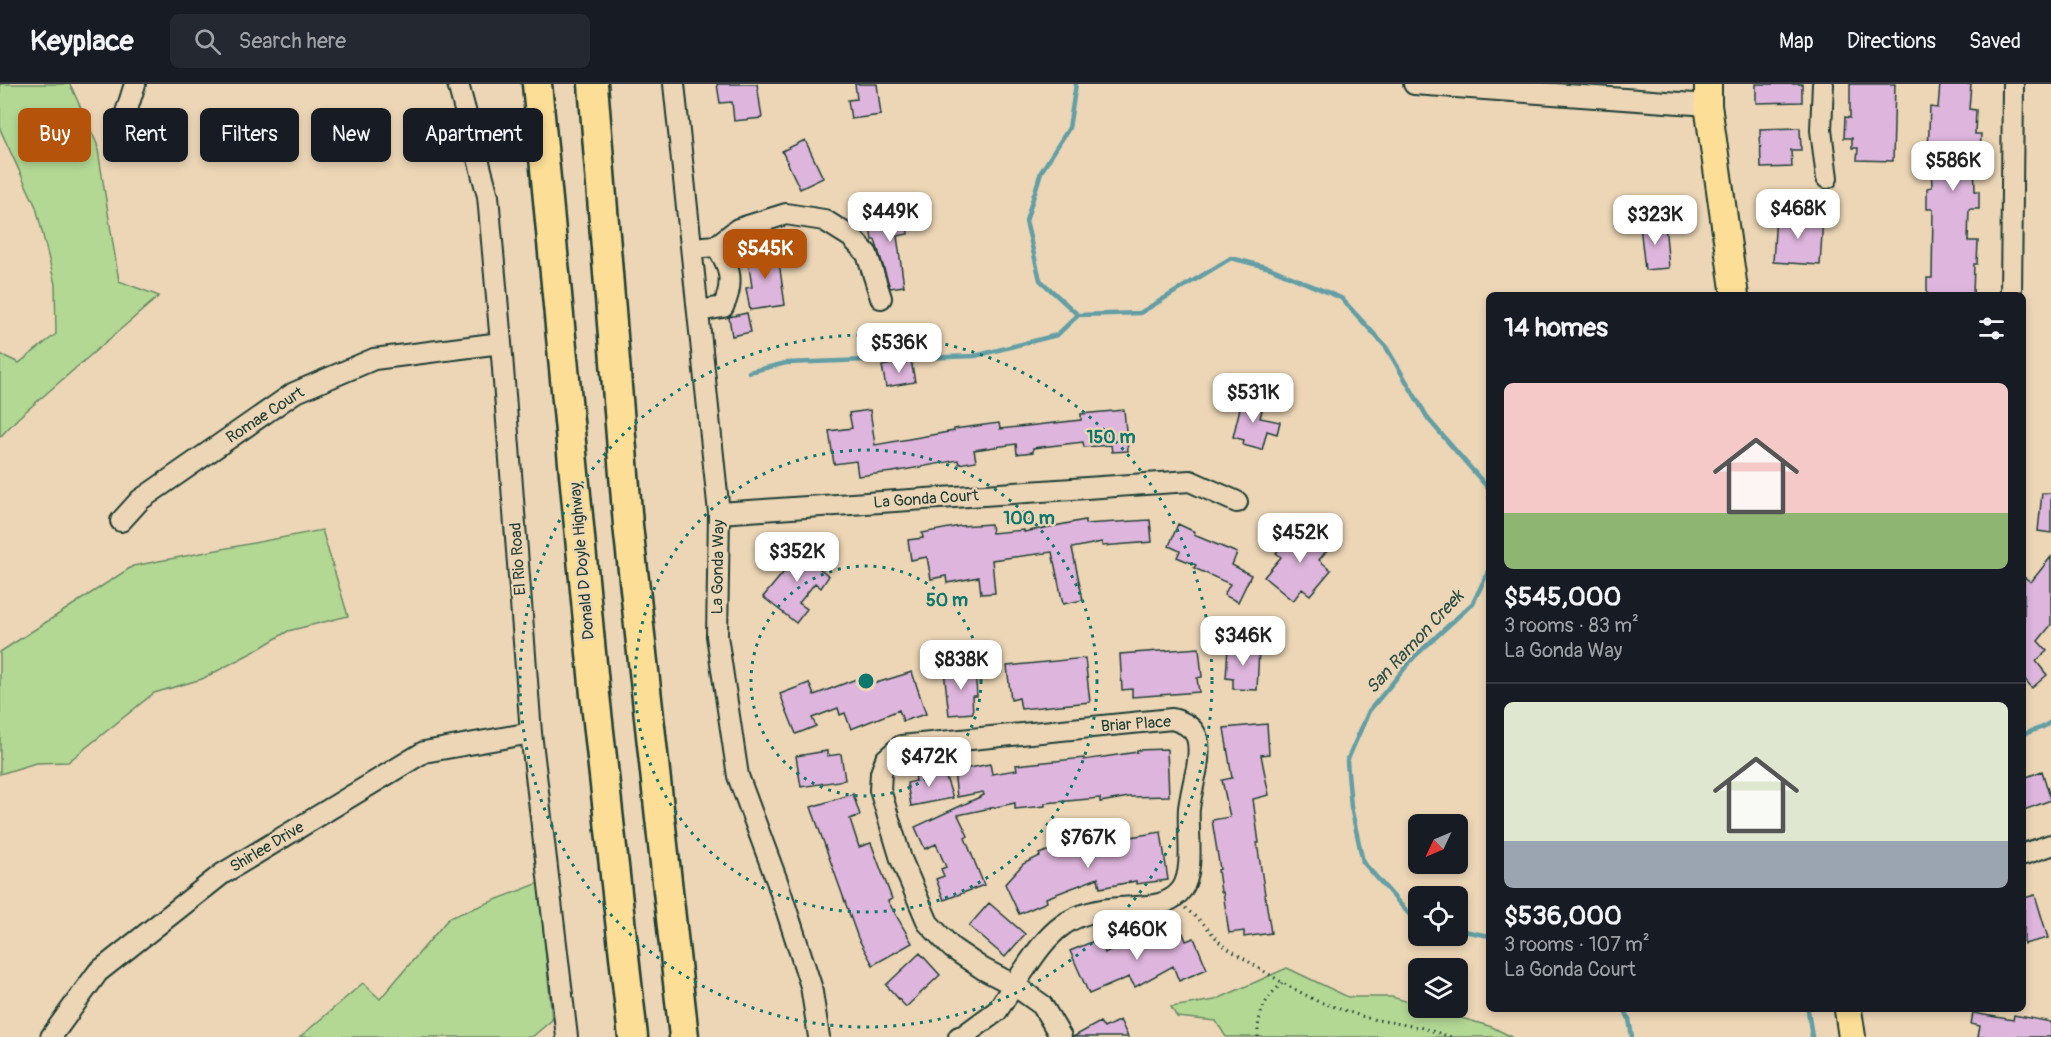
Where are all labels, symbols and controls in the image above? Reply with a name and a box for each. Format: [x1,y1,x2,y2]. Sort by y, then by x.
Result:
search box [170,14,590,68]
text: Keyplace [30,24,134,59]
icon: search [191,25,224,58]
text: Search here [239,27,346,55]
text: Map [1779,28,1814,55]
text: Directions [1847,28,1936,55]
text: Saved [1969,28,2021,55]
chip: Buy [18,108,91,162]
chip: Rent [103,108,188,162]
chip: Filters [200,108,299,162]
chip: New [311,108,391,162]
chip: Apartment [403,108,543,162]
pin: $586K [1911,141,1995,192]
text: $586K [1925,148,1981,173]
pin: $468K [1756,189,1840,240]
pin: $449K [848,192,932,243]
pin: $323K [1613,195,1697,246]
text: $468K [1770,196,1826,221]
text: $449K [862,199,918,224]
text: $323K [1627,202,1683,227]
pin: $545K [723,229,807,280]
text: $545K [737,236,793,261]
text: 14 homes [1504,312,1608,344]
icon: filters [1975,312,2008,345]
pin: $536K [857,323,941,374]
text: $536K [871,330,927,355]
pin: $531K [1211,373,1295,424]
text: $531K [1227,380,1279,405]
street label: Romae Court [222,382,308,448]
icon: home [1702,422,1810,530]
text: 150 m [1087,426,1136,449]
street label: Donald D Doyle Highway [565,481,599,641]
street label: La Gonda Court [873,485,980,513]
text: 100 m [1003,507,1055,530]
pin: $452K [1258,513,1342,564]
street label: La Gonda Way [707,519,729,615]
text: $452K [1272,520,1328,545]
street label: El Rio Road [505,522,531,596]
pin: $352K [755,532,839,583]
text: $352K [769,539,825,564]
text: $545,000 [1504,581,1621,613]
water label: San Ramon Creek [1361,584,1470,699]
text: 50 m [926,589,968,612]
text: 3 rooms · 83 m² [1504,613,1639,638]
pin: $346K [1201,616,1285,667]
text: $346K [1214,623,1272,648]
text: La Gonda Way [1504,638,1622,663]
pin: $838K [919,640,1003,691]
text: $838K [934,647,988,672]
centre of rings [856,671,876,691]
street label: Briar Place [1100,712,1172,736]
pin: $472K [887,737,971,788]
icon: home [1702,741,1810,849]
text: $472K [901,744,957,769]
north arrow [1408,814,1468,874]
map controls [1408,814,1468,1018]
street label: Shirlee Drive [226,817,308,877]
pin: $767K [1046,818,1130,869]
text: $767K [1060,825,1116,850]
button: locate [1408,886,1468,946]
text: $536,000 [1504,900,1622,932]
pin: $460K [1095,910,1179,961]
text: $460K [1107,917,1167,942]
text: 3 rooms · 107 m² [1504,932,1650,957]
text: La Gonda Court [1504,957,1636,982]
button: layers [1408,958,1468,1018]

